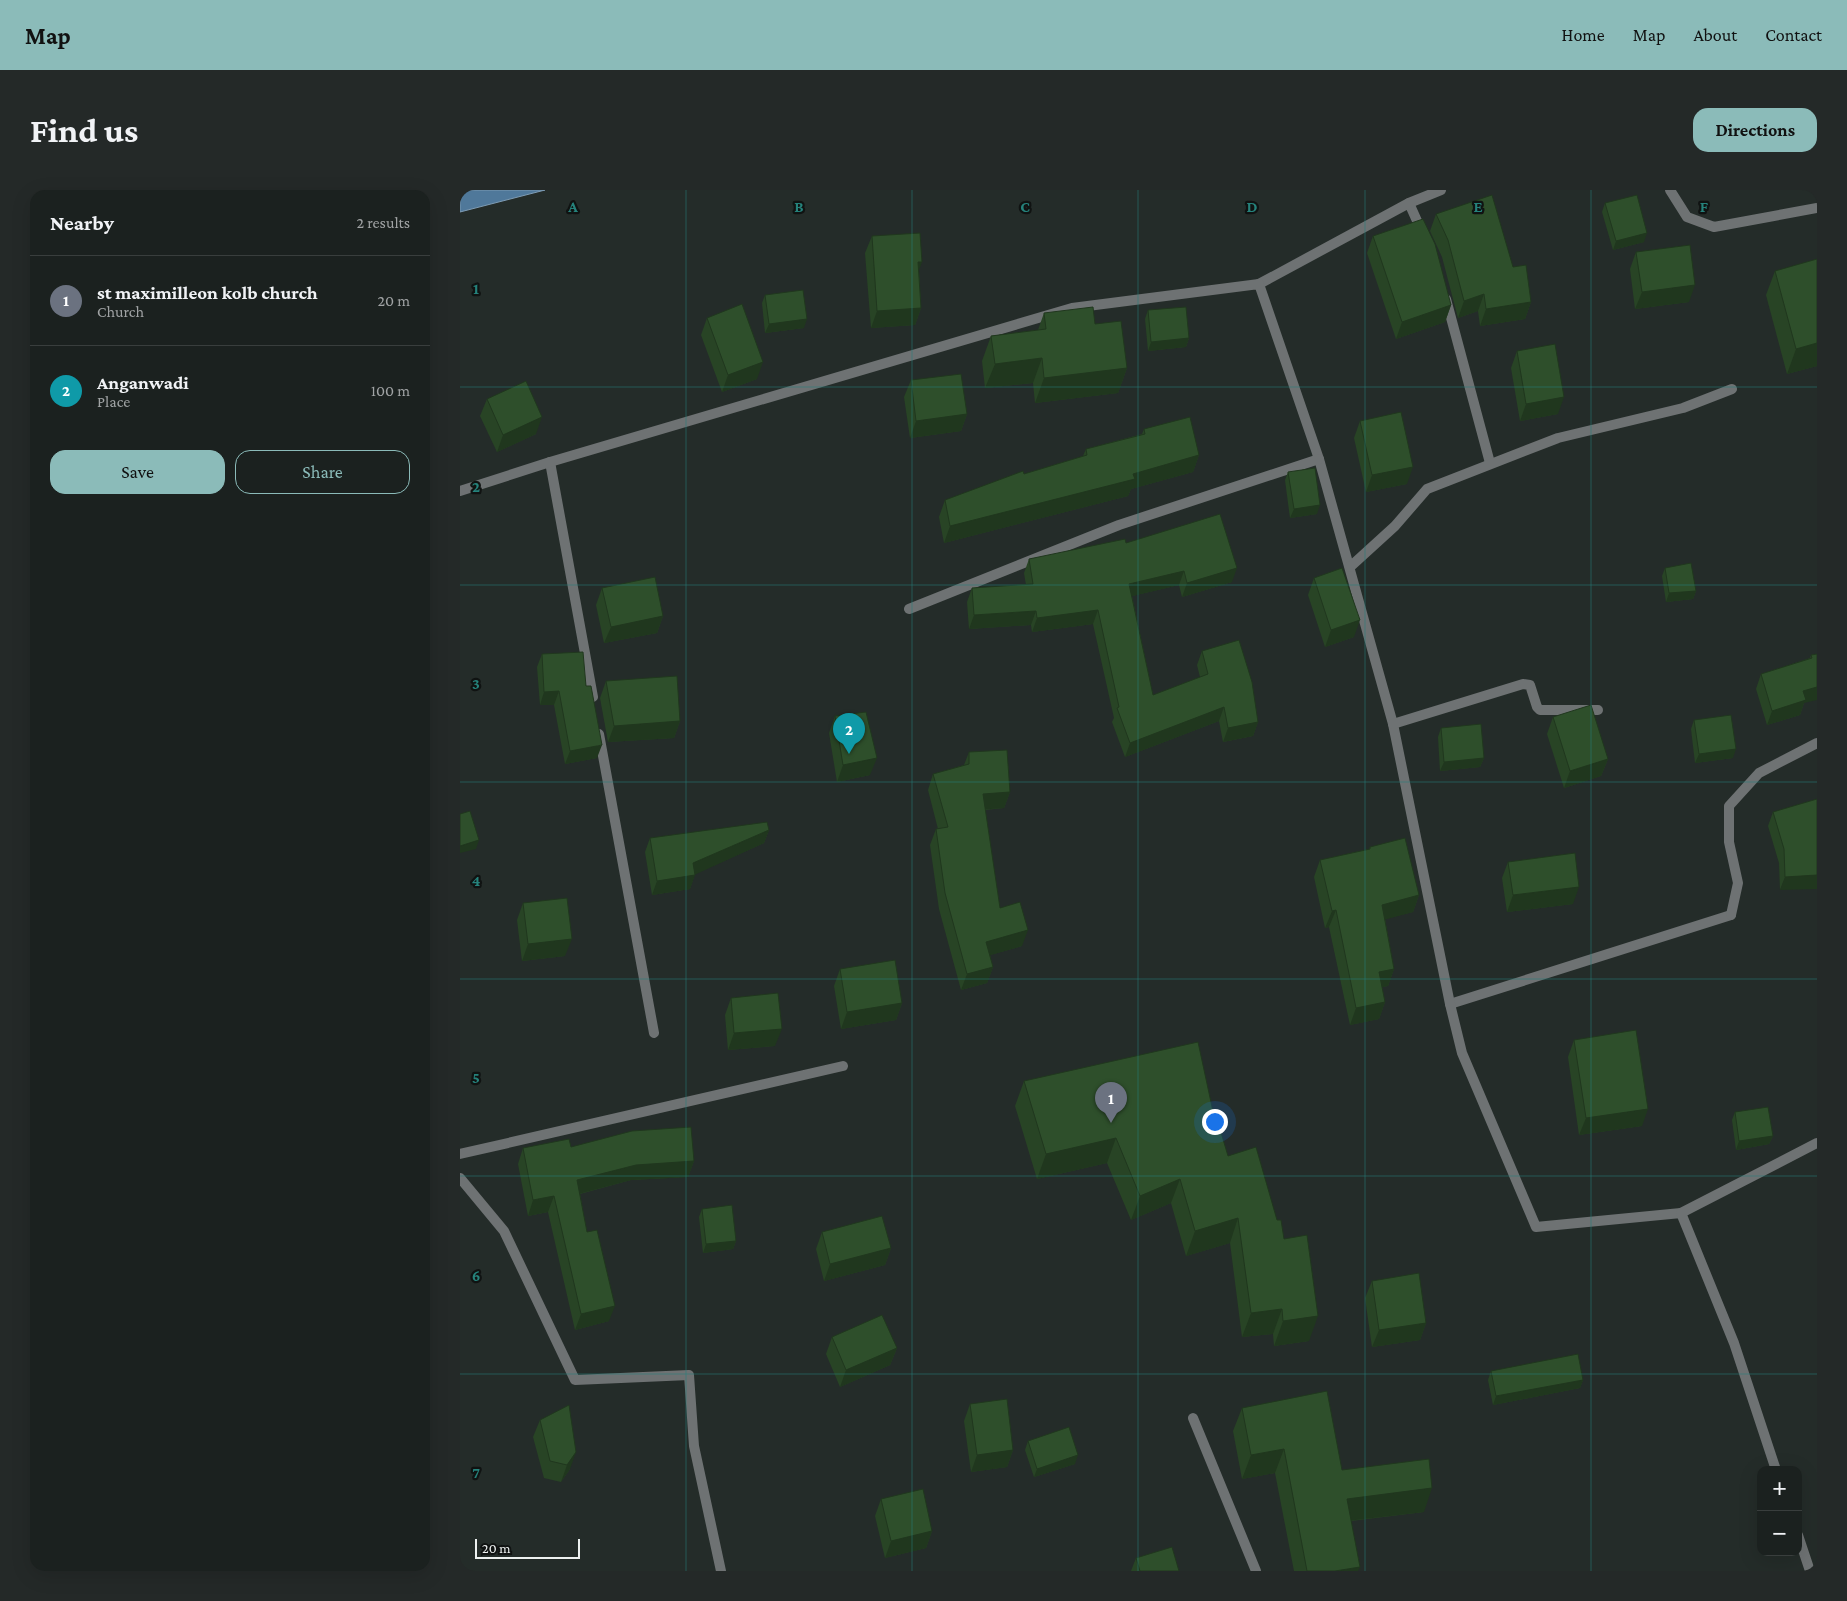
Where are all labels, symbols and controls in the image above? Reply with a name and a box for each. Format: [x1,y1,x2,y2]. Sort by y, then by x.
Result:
text: Map [25,22,71,49]
text: Home [1562,25,1605,45]
text: Map [1633,25,1665,45]
text: About [1693,25,1737,45]
text: Contact [1765,25,1822,45]
button: Directions [1693,108,1817,152]
text: Find us [30,111,138,150]
text: A [567,198,578,215]
text: B [794,198,804,215]
text: C [1020,198,1030,215]
text: D [1246,198,1258,215]
text: E [1473,198,1483,215]
text: F [1700,198,1709,215]
text: Nearby [50,211,114,235]
text: 2 results [357,214,410,231]
text: 1 [473,280,479,297]
text: st maximilleon kolb church [97,282,318,303]
text: 1 [63,292,69,309]
text: 20 m [377,292,410,309]
text: Church [97,303,144,320]
text: Anganwadi [97,372,189,393]
text: 2 [62,382,70,399]
text: 100 m [371,382,410,399]
text: Place [97,393,130,410]
button: Save [50,450,225,494]
button: Share [235,450,410,494]
text: 2 [472,478,480,495]
text: 3 [472,675,480,692]
pin: 2 [833,713,865,754]
text: 4 [472,872,481,889]
text: 5 [472,1069,480,1086]
pin: 1 [1095,1082,1127,1123]
your location [1202,1109,1228,1135]
text: 6 [472,1267,480,1284]
text: 7 [472,1464,480,1481]
map controls [1757,1466,1802,1556]
button: + [1757,1466,1802,1511]
button: − [1757,1511,1802,1556]
scale bar [475,1536,580,1559]
text: 20 m [482,1540,510,1556]

